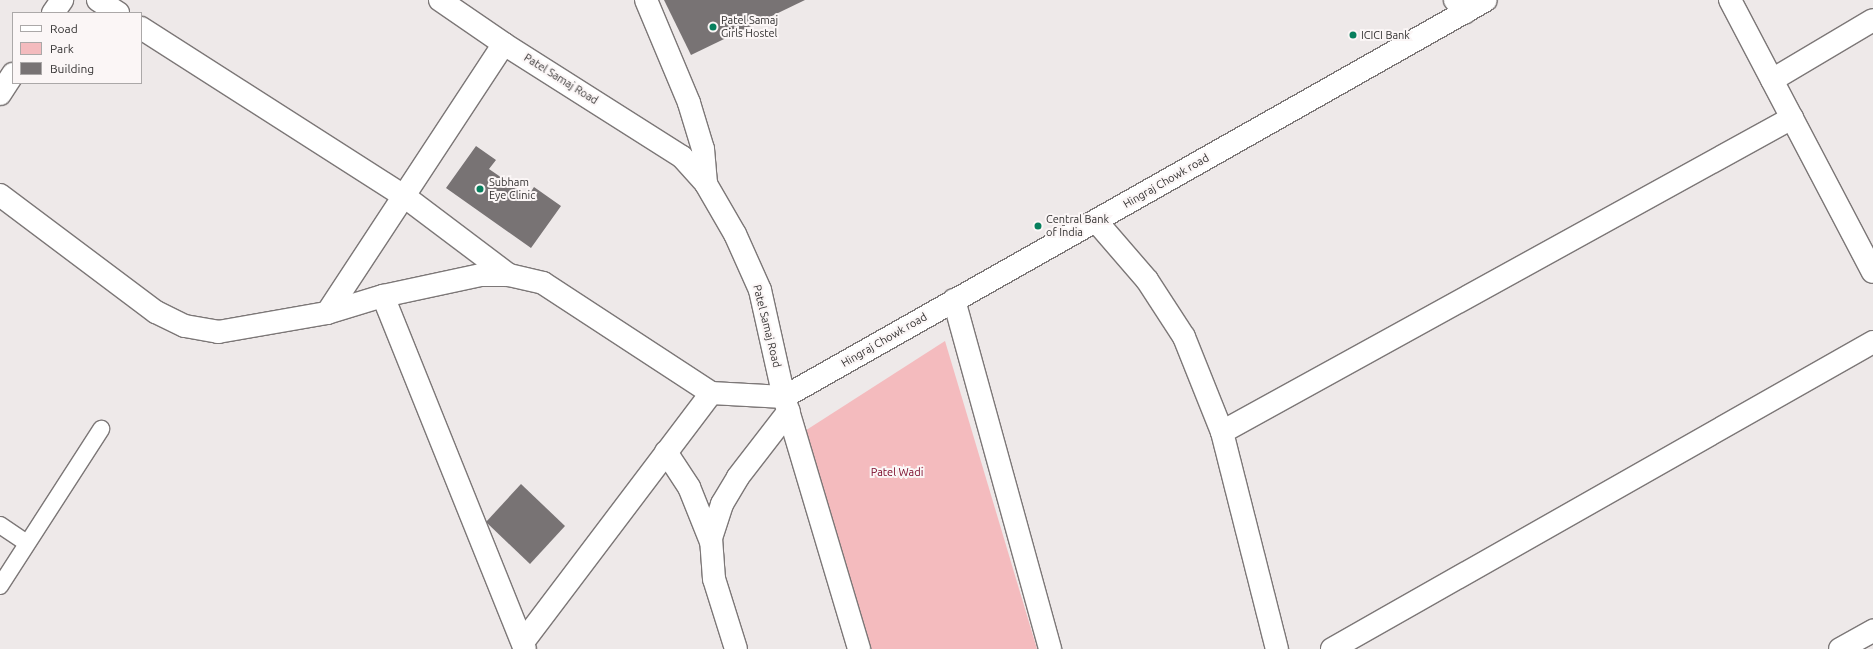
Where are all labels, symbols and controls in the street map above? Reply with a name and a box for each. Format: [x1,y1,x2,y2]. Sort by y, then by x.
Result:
legend [12,12,142,84]
place label: Patel Samaj Girls Hostel [721,14,778,40]
text: Road [50,22,78,35]
marker: Patel Samaj Girls Hostel [708,22,718,32]
place label: ICICI Bank [1361,28,1410,42]
marker: ICICI Bank [1348,30,1358,40]
text: Park [50,42,74,55]
street label: Patel Samaj Road [521,51,601,107]
text: Building [50,62,94,75]
street label: Hingraj Chowk road [1121,151,1211,211]
place label: Subham Eye Clinic [489,176,535,202]
marker: Subham Eye Clinic [474,183,486,195]
place label: Central Bank of India [1046,213,1109,239]
marker: Central Bank of India [1033,221,1043,231]
street label: Patel Samaj Road [750,283,784,369]
street label: Hingraj Chowk road [839,310,929,370]
park label: Patel Wadi [871,465,923,479]

